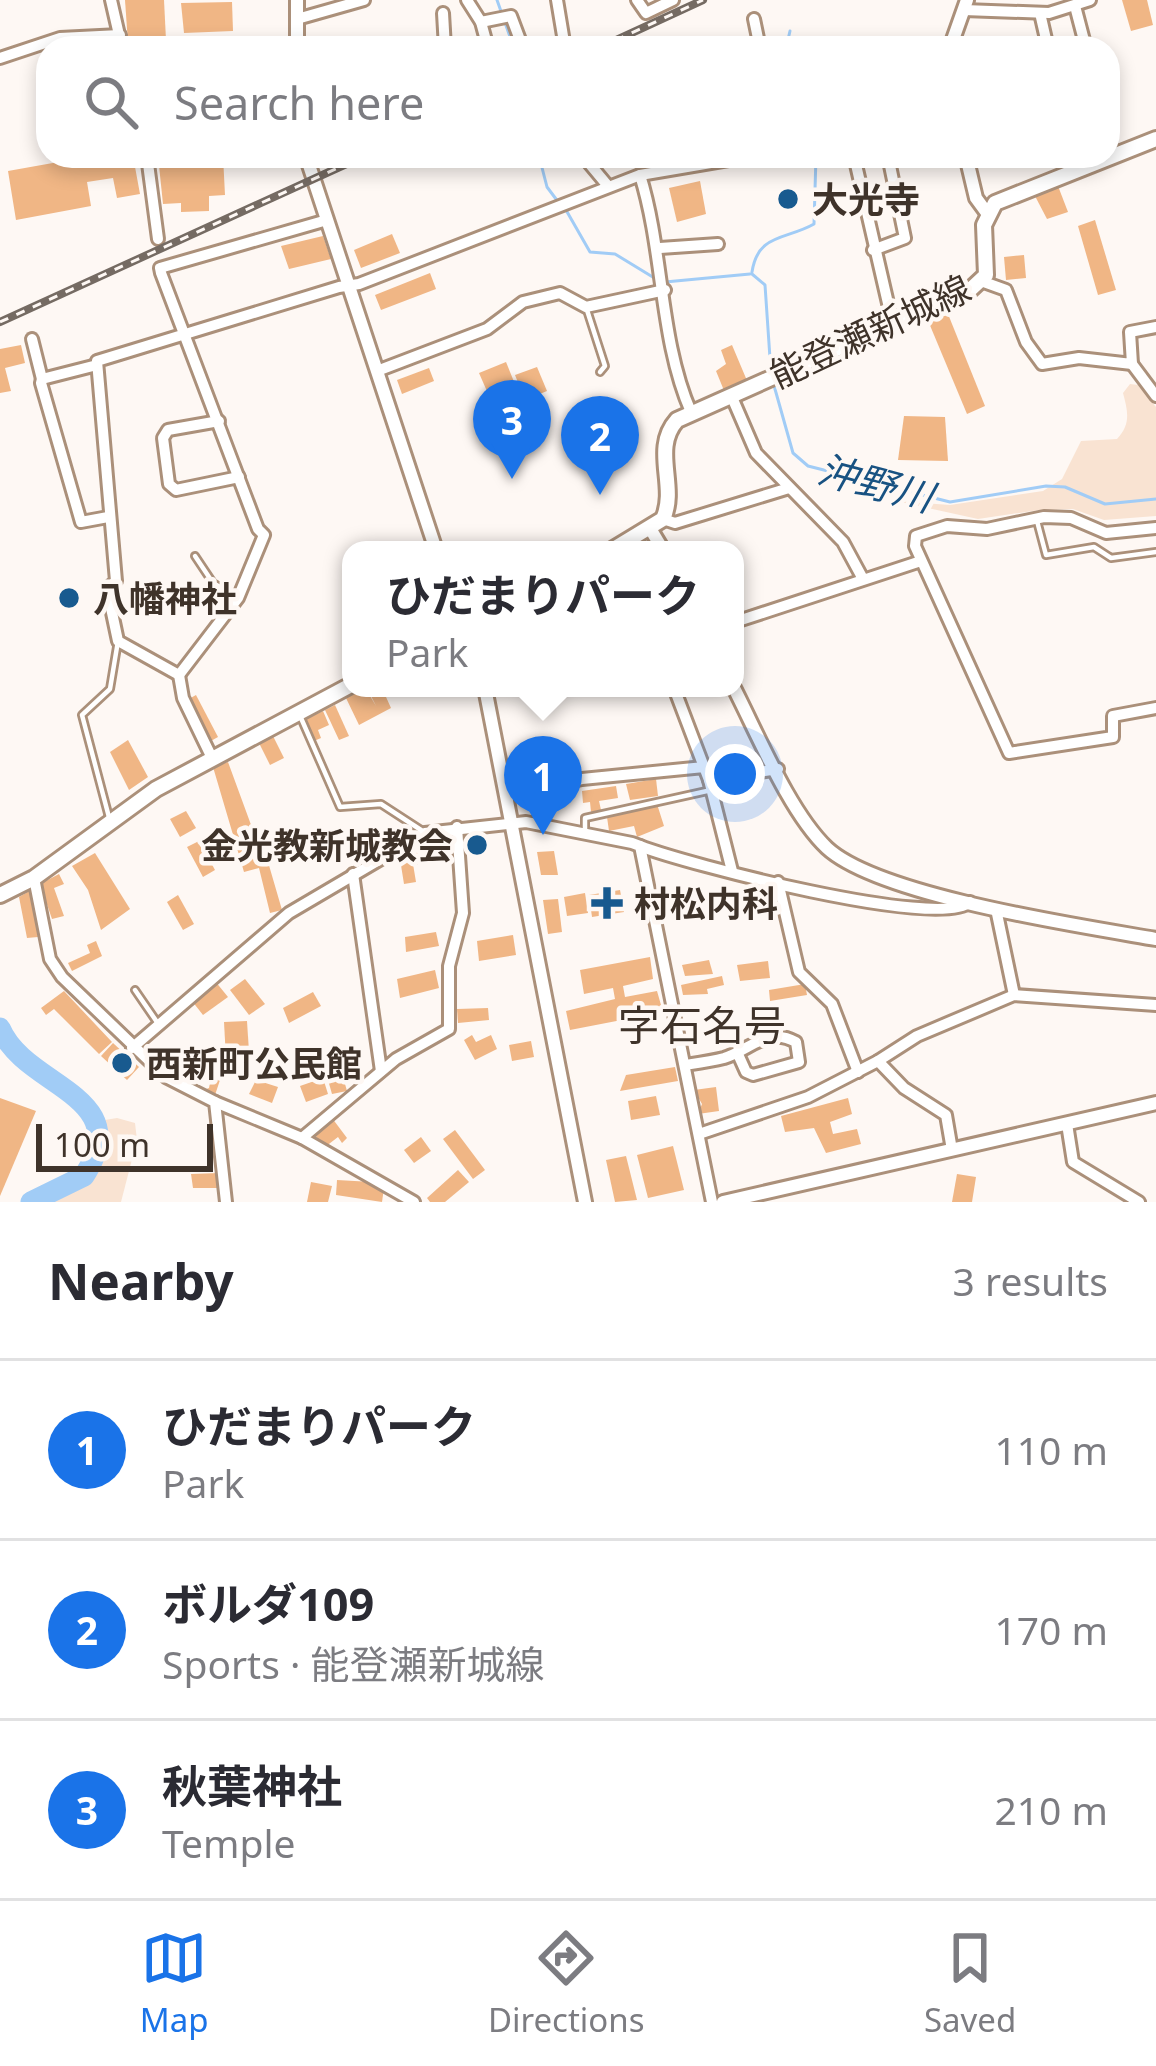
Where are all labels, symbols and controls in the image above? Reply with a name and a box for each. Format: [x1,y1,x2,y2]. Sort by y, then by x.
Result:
search box [36,36,1120,168]
icon: search [78,69,144,135]
text: Search here [174,72,424,133]
place label: 大光寺 [812,175,920,224]
marker: 大光寺 [775,186,801,212]
street label: 能登瀬新城線 [762,263,978,399]
pin: 3 [473,380,551,479]
pin: 2 [561,396,639,495]
water label: 沖野川 [813,441,943,524]
popup [342,541,744,697]
text: ひだまりパーク [386,564,700,625]
place label: 八幡神社 [93,574,237,623]
marker: 八幡神社 [56,585,82,611]
text: Park [386,625,468,678]
pin: 1 [504,736,582,835]
your location [705,744,765,804]
place label: 金光教新城教会 [201,821,453,870]
marker: 金光教新城教会 [464,832,490,858]
place label: 村松内科 [634,879,778,928]
marker: 村松内科 [591,887,623,919]
district label: 字石名号 [618,996,786,1053]
place label: 西新町公民館 [146,1039,362,1088]
marker: 西新町公民館 [109,1050,135,1076]
scale bar [36,1118,213,1171]
text: 100 m [54,1122,150,1167]
text: Nearby [48,1245,234,1315]
text: 3 results [953,1254,1108,1307]
text: ひだまりパーク [162,1395,476,1456]
text: 1 [76,1423,98,1476]
text: 110 m [994,1423,1108,1476]
text: Park [162,1456,244,1509]
text: ボルダ109 [162,1573,374,1634]
text: 2 [76,1603,98,1656]
text: 170 m [994,1603,1108,1656]
text: Sports · 能登瀬新城線 [162,1637,545,1690]
text: 秋葉神社 [162,1755,342,1816]
text: 3 [76,1783,98,1836]
text: 210 m [994,1783,1108,1836]
text: Temple [162,1816,295,1869]
tab: Map [140,1925,208,2042]
tab: Directions [488,1925,645,2042]
tab: Saved [924,1925,1016,2042]

